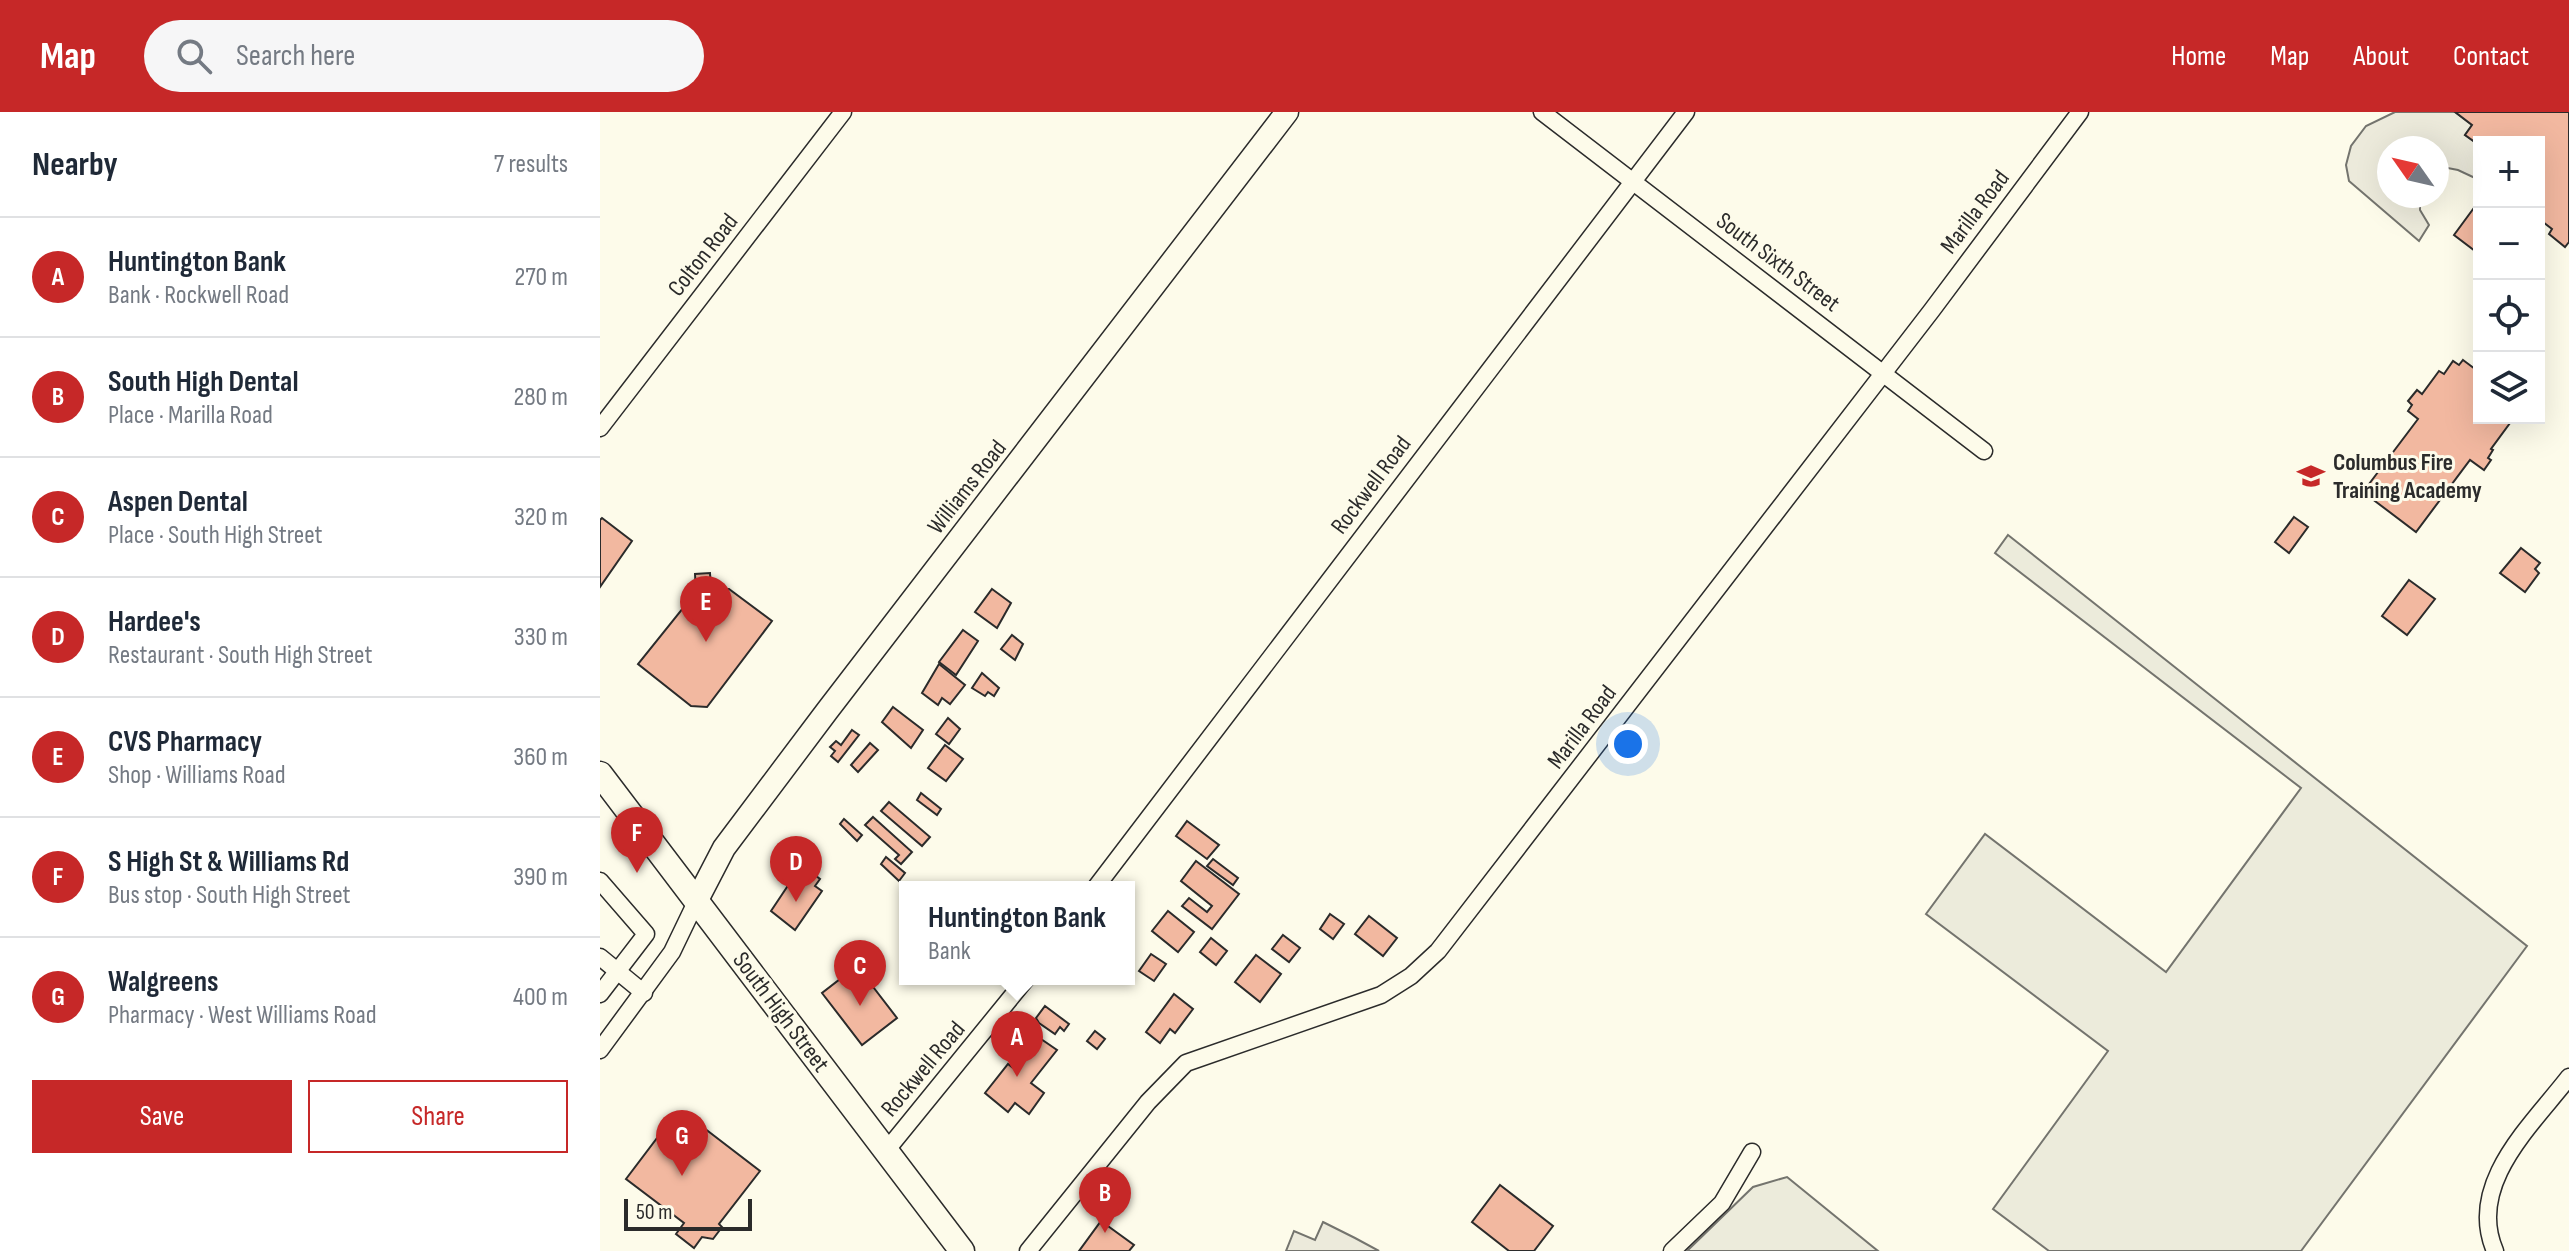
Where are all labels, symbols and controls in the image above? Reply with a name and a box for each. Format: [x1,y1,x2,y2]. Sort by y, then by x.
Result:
search box [144,20,704,92]
text: Map [40,34,96,79]
icon: search [172,34,216,78]
text: Search here [236,38,355,74]
text: Home [2171,40,2226,73]
text: Map [2270,40,2309,73]
text: About [2353,40,2409,73]
text: Contact [2453,40,2529,73]
north arrow [2377,136,2449,208]
map controls [2473,136,2545,424]
button: + [2473,136,2545,208]
text: Nearby [32,144,118,185]
text: 7 results [494,149,568,180]
street label: Marilla Road [1934,165,2016,259]
street label: South Sixth Street [1710,206,1846,318]
street label: Colton Road [662,208,744,302]
button: − [2473,208,2545,280]
text: Huntington Bank [108,244,286,280]
text: A [52,262,64,293]
text: 270 m [515,262,568,293]
text: Bank · Rockwell Road [108,280,289,311]
button: locate [2473,280,2545,352]
button: layers [2473,352,2545,424]
text: South High Dental [108,364,298,400]
text: B [52,382,64,413]
text: 280 m [513,382,568,413]
text: Place · Marilla Road [108,400,273,431]
street label: Rockwell Road [1325,430,1417,540]
street label: Williams Road [921,434,1013,540]
place label: Columbus Fire Training Academy [2333,448,2482,505]
school or university icon: Columbus Fire Training Academy [2296,461,2326,491]
text: Aspen Dental [108,484,248,520]
text: C [51,502,65,533]
text: 320 m [514,502,568,533]
text: Place · South High Street [108,520,323,551]
pin: E [680,576,732,642]
text: Hardee's [108,604,201,640]
text: D [51,622,65,653]
text: 330 m [514,622,568,653]
text: Restaurant · South High Street [108,640,372,671]
street label: Marilla Road [1541,680,1623,774]
text: CVS Pharmacy [108,724,262,760]
your location [1608,724,1648,764]
text: E [52,742,64,773]
text: 360 m [513,742,568,773]
text: Shop · Williams Road [108,760,286,791]
pin: F [611,807,663,873]
pin: D [770,836,822,902]
text: S High St & Williams Rd [108,844,349,880]
text: F [53,862,63,893]
text: 390 m [513,862,568,893]
text: Bus stop · South High Street [108,880,350,911]
popup [899,881,1135,985]
text: Huntington Bank [928,900,1106,936]
text: Bank [928,936,971,967]
pin: C [834,940,886,1006]
street label: South High Street [726,946,836,1078]
text: Walgreens [108,964,219,1000]
text: G [51,982,65,1013]
text: 400 m [513,982,568,1013]
text: Pharmacy · West Williams Road [108,1000,377,1031]
pin: A [991,1011,1043,1077]
street label: Rockwell Road [875,1016,971,1122]
button: Save [32,1080,292,1153]
button: Share [308,1080,568,1153]
pin: G [656,1110,708,1176]
pin: B [1079,1167,1131,1233]
scale bar [624,1195,752,1231]
text: 50 m [636,1199,672,1226]

